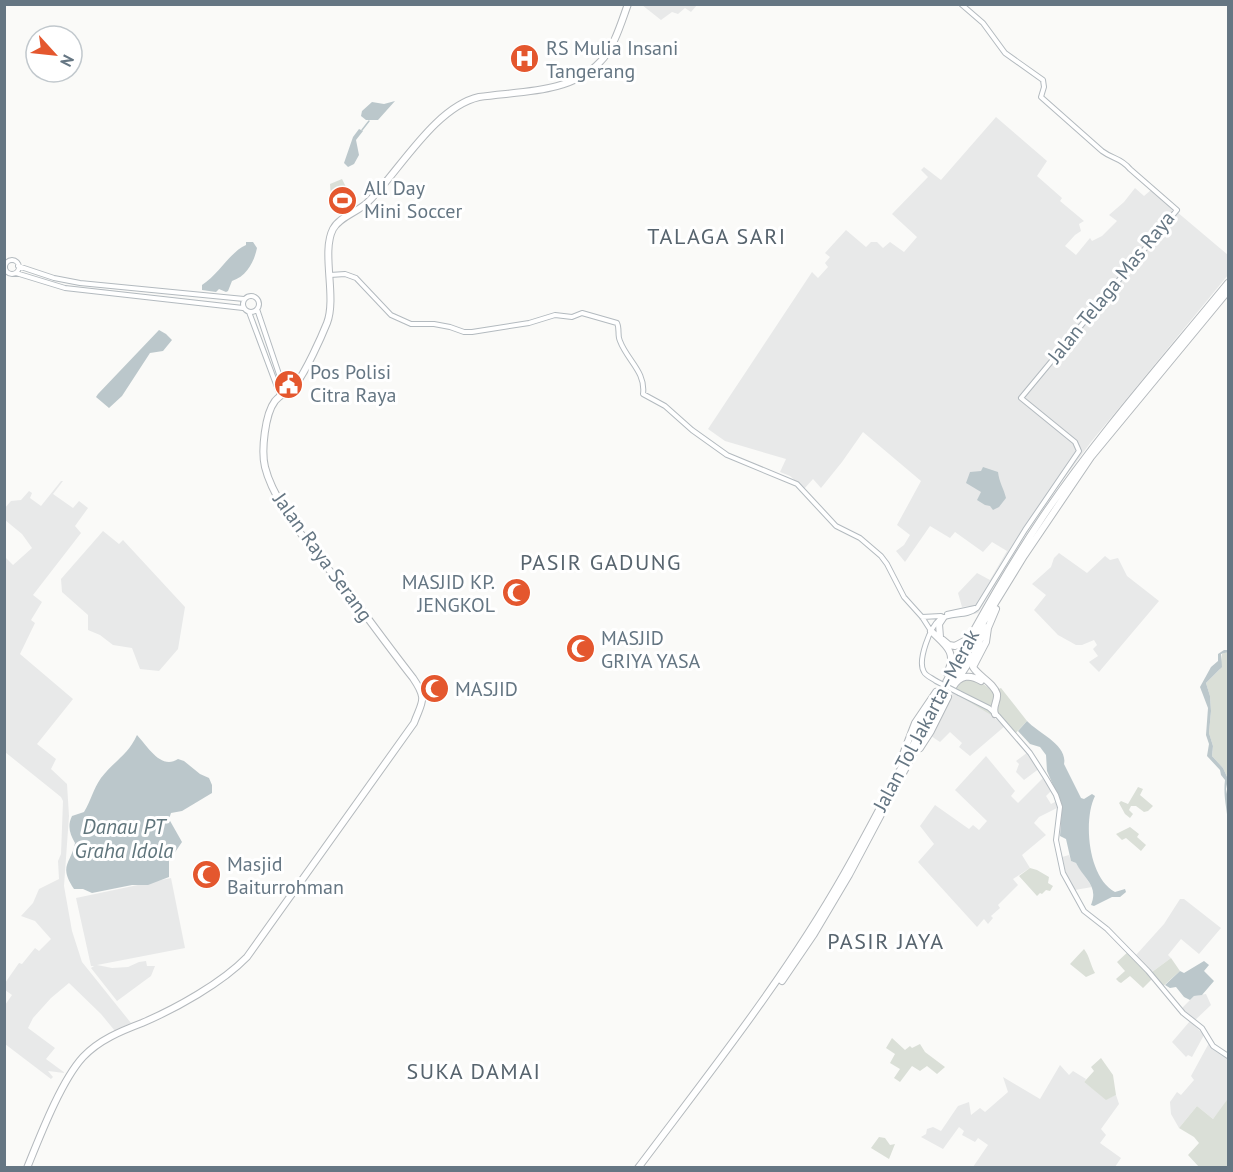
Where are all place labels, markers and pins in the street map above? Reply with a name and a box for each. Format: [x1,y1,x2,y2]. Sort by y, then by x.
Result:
place label: RS Mulia Insani Tangerang [546,35,678,84]
hospital icon: RS Mulia Insani Tangerang [509,43,541,75]
place label: All Day Mini Soccer [364,175,462,224]
sports icon: All Day Mini Soccer [327,184,359,216]
place label: Pos Polisi Citra Raya [310,359,396,408]
public building icon: Pos Polisi Citra Raya [273,368,305,400]
place label: MASJID KP. JENGKOL [402,569,495,618]
mosque icon: MASJID KP. JENGKOL [500,577,532,609]
place label: MASJID GRIYA YASA [601,625,700,674]
mosque icon: MASJID GRIYA YASA [564,633,596,665]
mosque icon: MASJID [418,673,450,705]
place label: MASJID [455,676,518,702]
place label: Masjid Baiturrohman [227,851,344,900]
mosque icon: Masjid Baiturrohman [190,859,222,891]

